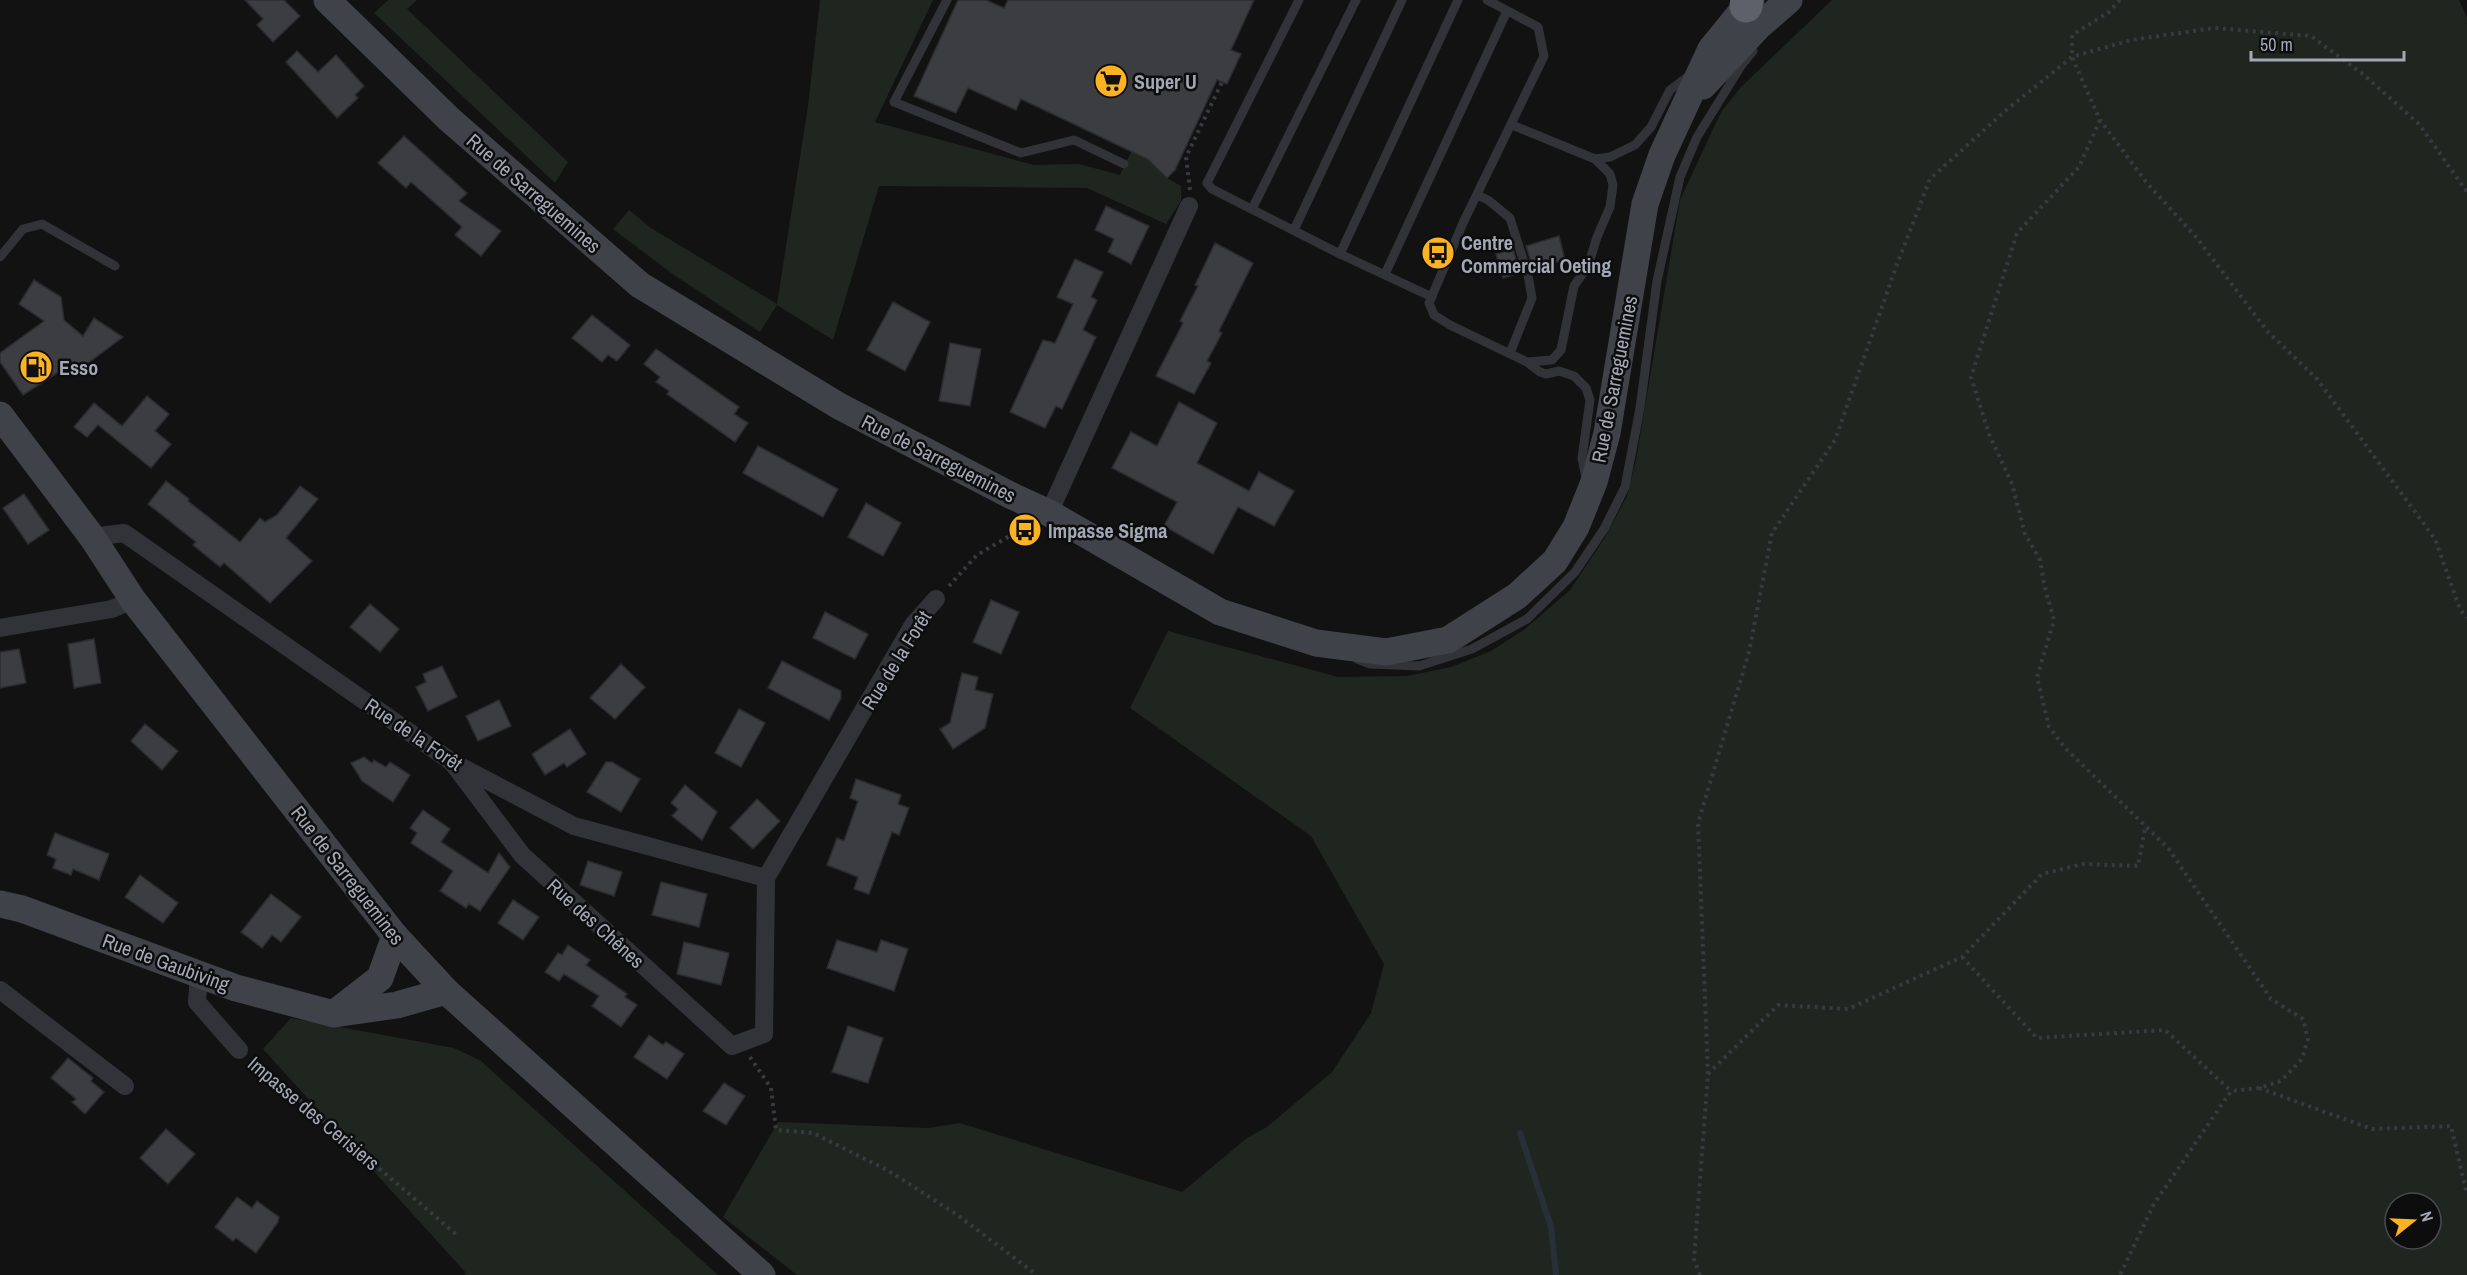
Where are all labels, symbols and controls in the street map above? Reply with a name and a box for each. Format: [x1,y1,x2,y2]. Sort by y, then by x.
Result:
scale bar [2251,24,2404,62]
text: 50 m [2260,32,2293,57]
supermarket icon: Super U [1093,63,1129,99]
place label: Super U [1134,68,1197,95]
street label: Rue de Sarreguemines [461,127,607,259]
place label: Centre Commercial Oeting [1461,229,1611,279]
bus stop icon: Centre Commercial Oeting [1420,235,1456,271]
street label: Rue de Sarreguemines [1585,293,1643,465]
fuel station icon: Esso [18,349,54,385]
place label: Esso [59,354,98,381]
street label: Rue de Sarreguemines [857,407,1021,509]
bus stop icon: Impasse Sigma [1007,512,1043,548]
place label: Impasse Sigma [1048,517,1167,544]
street label: Rue de la Forêt [855,605,937,715]
street label: Rue de la Forêt [360,691,468,777]
street label: Rue de Sarreguemines [285,800,411,950]
street label: Rue des Chênes [542,872,650,974]
street label: Rue de Gaubiving [99,927,233,997]
street label: Impasse des Cerisiers [242,1050,386,1176]
north arrow [2383,1191,2443,1251]
text: N [2415,1208,2439,1224]

